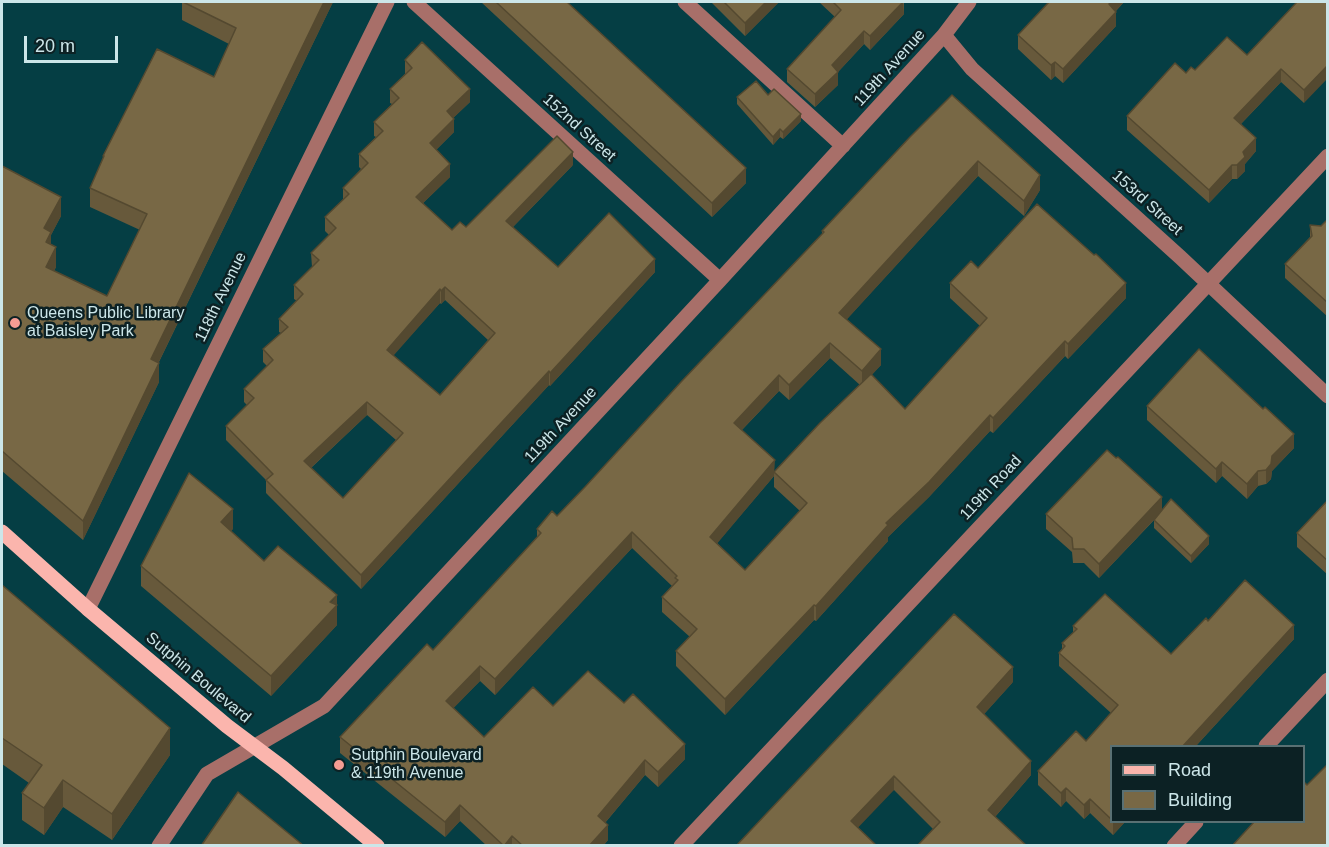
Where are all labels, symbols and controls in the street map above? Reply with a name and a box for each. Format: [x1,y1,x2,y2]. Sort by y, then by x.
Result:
scale bar [27,24,122,62]
street label: 119th Avenue [850,25,930,111]
text: 20 m [35,36,75,56]
street label: 152nd Street [539,90,619,166]
street label: 153rd Street [1108,166,1186,240]
street label: 118th Avenue [191,249,251,345]
place label: Queens Public Library at Baisley Park [27,304,184,342]
marker: Queens Public Library at Baisley Park [8,316,22,330]
street label: 119th Avenue [521,383,601,467]
street label: 119th Road [956,452,1026,524]
street label: Sutphin Boulevard [142,629,254,727]
legend [1110,745,1305,823]
place label: Sutphin Boulevard & 119th Avenue [351,746,482,784]
marker: Sutphin Boulevard & 119th Avenue [332,758,346,772]
text: Road [1168,760,1211,780]
text: Building [1168,790,1232,810]

